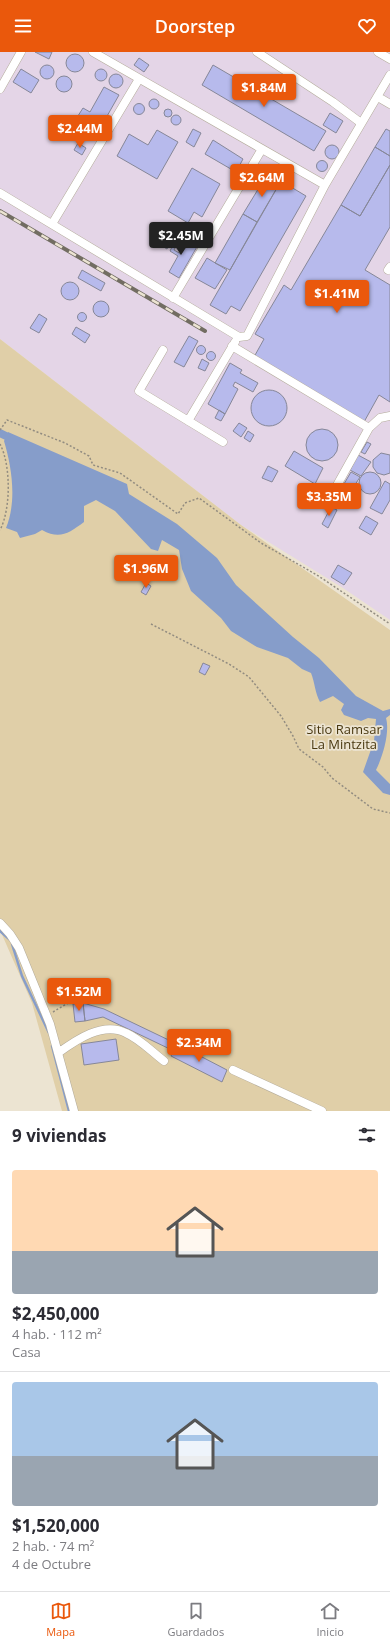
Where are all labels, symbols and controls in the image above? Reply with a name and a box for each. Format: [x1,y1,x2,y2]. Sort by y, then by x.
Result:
text: Doorstep [155,14,235,38]
icon: menu [12,15,34,37]
icon: heart [356,15,378,37]
pin: $1.84M [231,74,297,108]
text: $1.84M [241,78,287,96]
pin: $2.44M [47,115,113,149]
text: $2.44M [57,119,103,137]
pin: $2.64M [229,164,295,198]
text: $2.64M [239,168,285,186]
pin: $2.45M [148,222,214,256]
text: $2.45M [158,226,204,244]
pin: $1.41M [304,280,370,314]
text: $1.41M [314,284,360,302]
pin: $3.35M [296,483,362,517]
text: $3.35M [306,487,352,505]
pin: $1.96M [113,555,179,589]
text: $1.96M [123,559,169,577]
park label: Sitio Ramsar La Mintzita [306,720,382,753]
pin: $1.52M [46,978,112,1012]
text: $1.52M [56,982,102,1000]
pin: $2.34M [166,1029,232,1063]
text: $2.34M [176,1033,222,1051]
text: 9 viviendas [12,1124,107,1147]
icon: filters [356,1124,378,1146]
icon: home [159,1196,231,1268]
text: $2,450,000 [12,1302,99,1325]
text: 4 hab. · 112 m² [12,1325,102,1343]
text: Casa [12,1343,41,1361]
icon: home [159,1408,231,1480]
text: $1,520,000 [12,1514,99,1537]
text: 2 hab. · 74 m² [12,1537,94,1555]
text: 4 de Octubre [12,1555,91,1573]
tab: Mapa [46,1600,75,1639]
tab: Guardados [167,1600,224,1639]
tab: Inicio [317,1600,344,1639]

